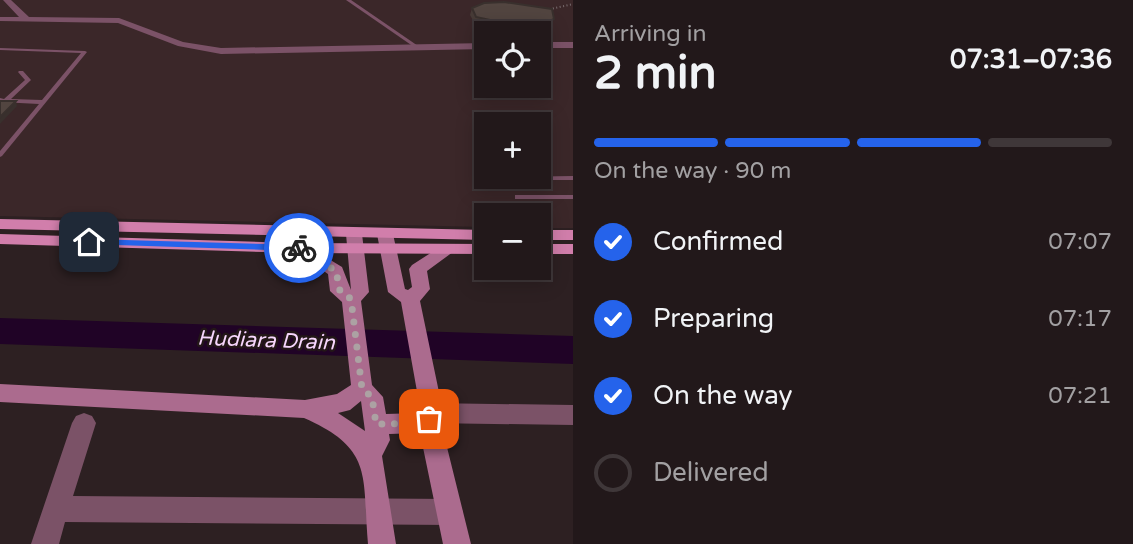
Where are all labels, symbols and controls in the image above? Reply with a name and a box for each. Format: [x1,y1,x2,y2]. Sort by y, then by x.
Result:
text: Arriving in [594,20,707,48]
map controls [474,21,551,280]
button: locate [474,21,551,98]
text: 07:31–07:36 [950,44,1112,75]
text: 2 min [594,46,717,101]
button: + [474,112,551,189]
text: On the way · 90 m [594,157,791,185]
button: − [474,203,551,280]
pin [59,212,119,272]
courier [264,213,334,283]
icon: home [70,223,108,261]
icon: check [594,223,632,261]
text: Confirmed [653,226,783,257]
text: 07:07 [1048,228,1112,256]
icon: bike [280,229,318,267]
icon: check [594,300,632,338]
text: Preparing [653,303,774,334]
text: 07:17 [1048,305,1112,333]
water label: Hudiara Drain [197,326,336,355]
icon: check [594,377,632,415]
text: On the way [653,380,793,411]
text: 07:21 [1048,382,1112,410]
pin [399,389,459,449]
icon: bag [410,400,448,438]
text: Delivered [653,457,769,488]

